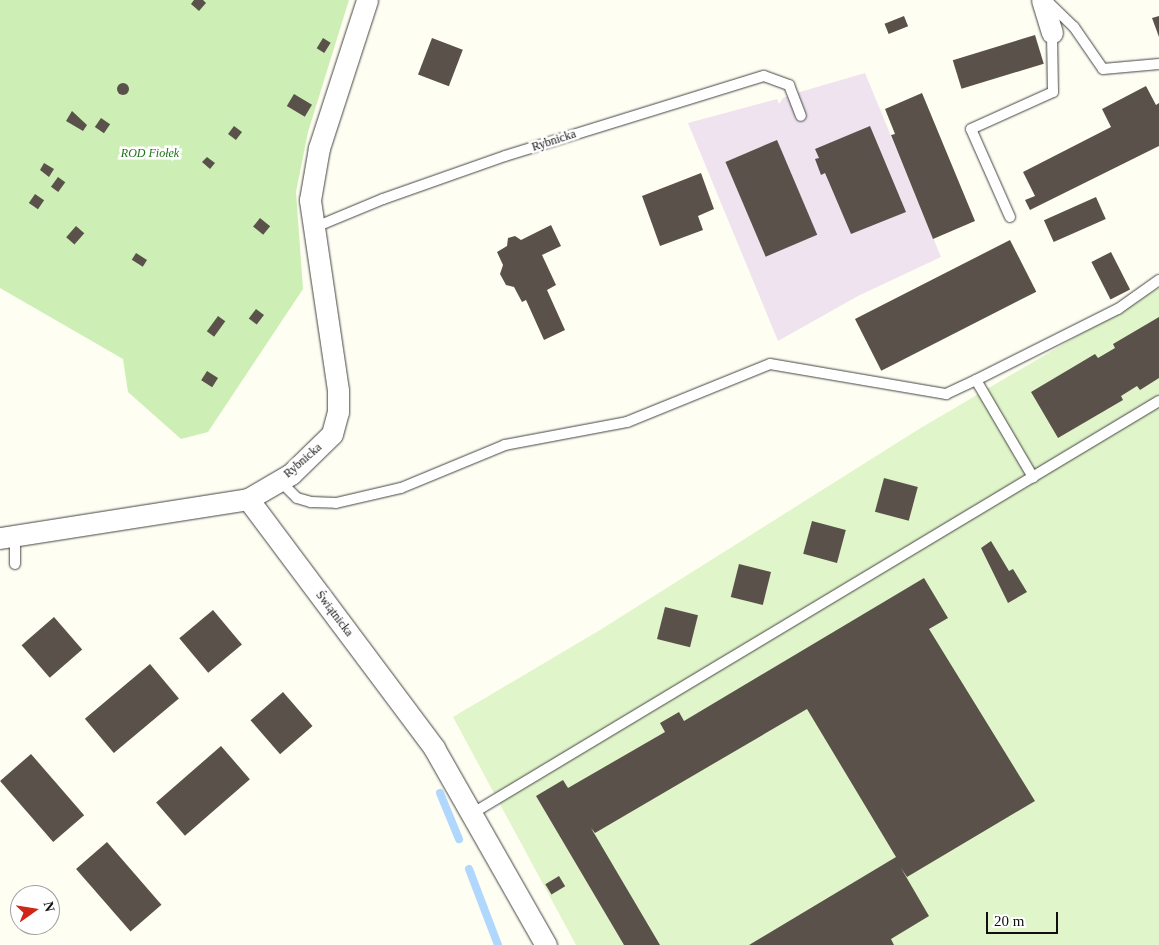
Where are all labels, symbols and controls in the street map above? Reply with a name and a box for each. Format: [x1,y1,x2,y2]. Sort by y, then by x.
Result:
street label: Rybnicka [530,127,578,155]
park label: ROD Fiołek [121,147,179,161]
street label: Rybnicka [281,441,325,481]
street label: Świątnicka [312,588,356,640]
north arrow [10,885,60,935]
text: N [41,900,58,913]
scale bar [989,902,1062,934]
text: 20 m [994,913,1024,929]

